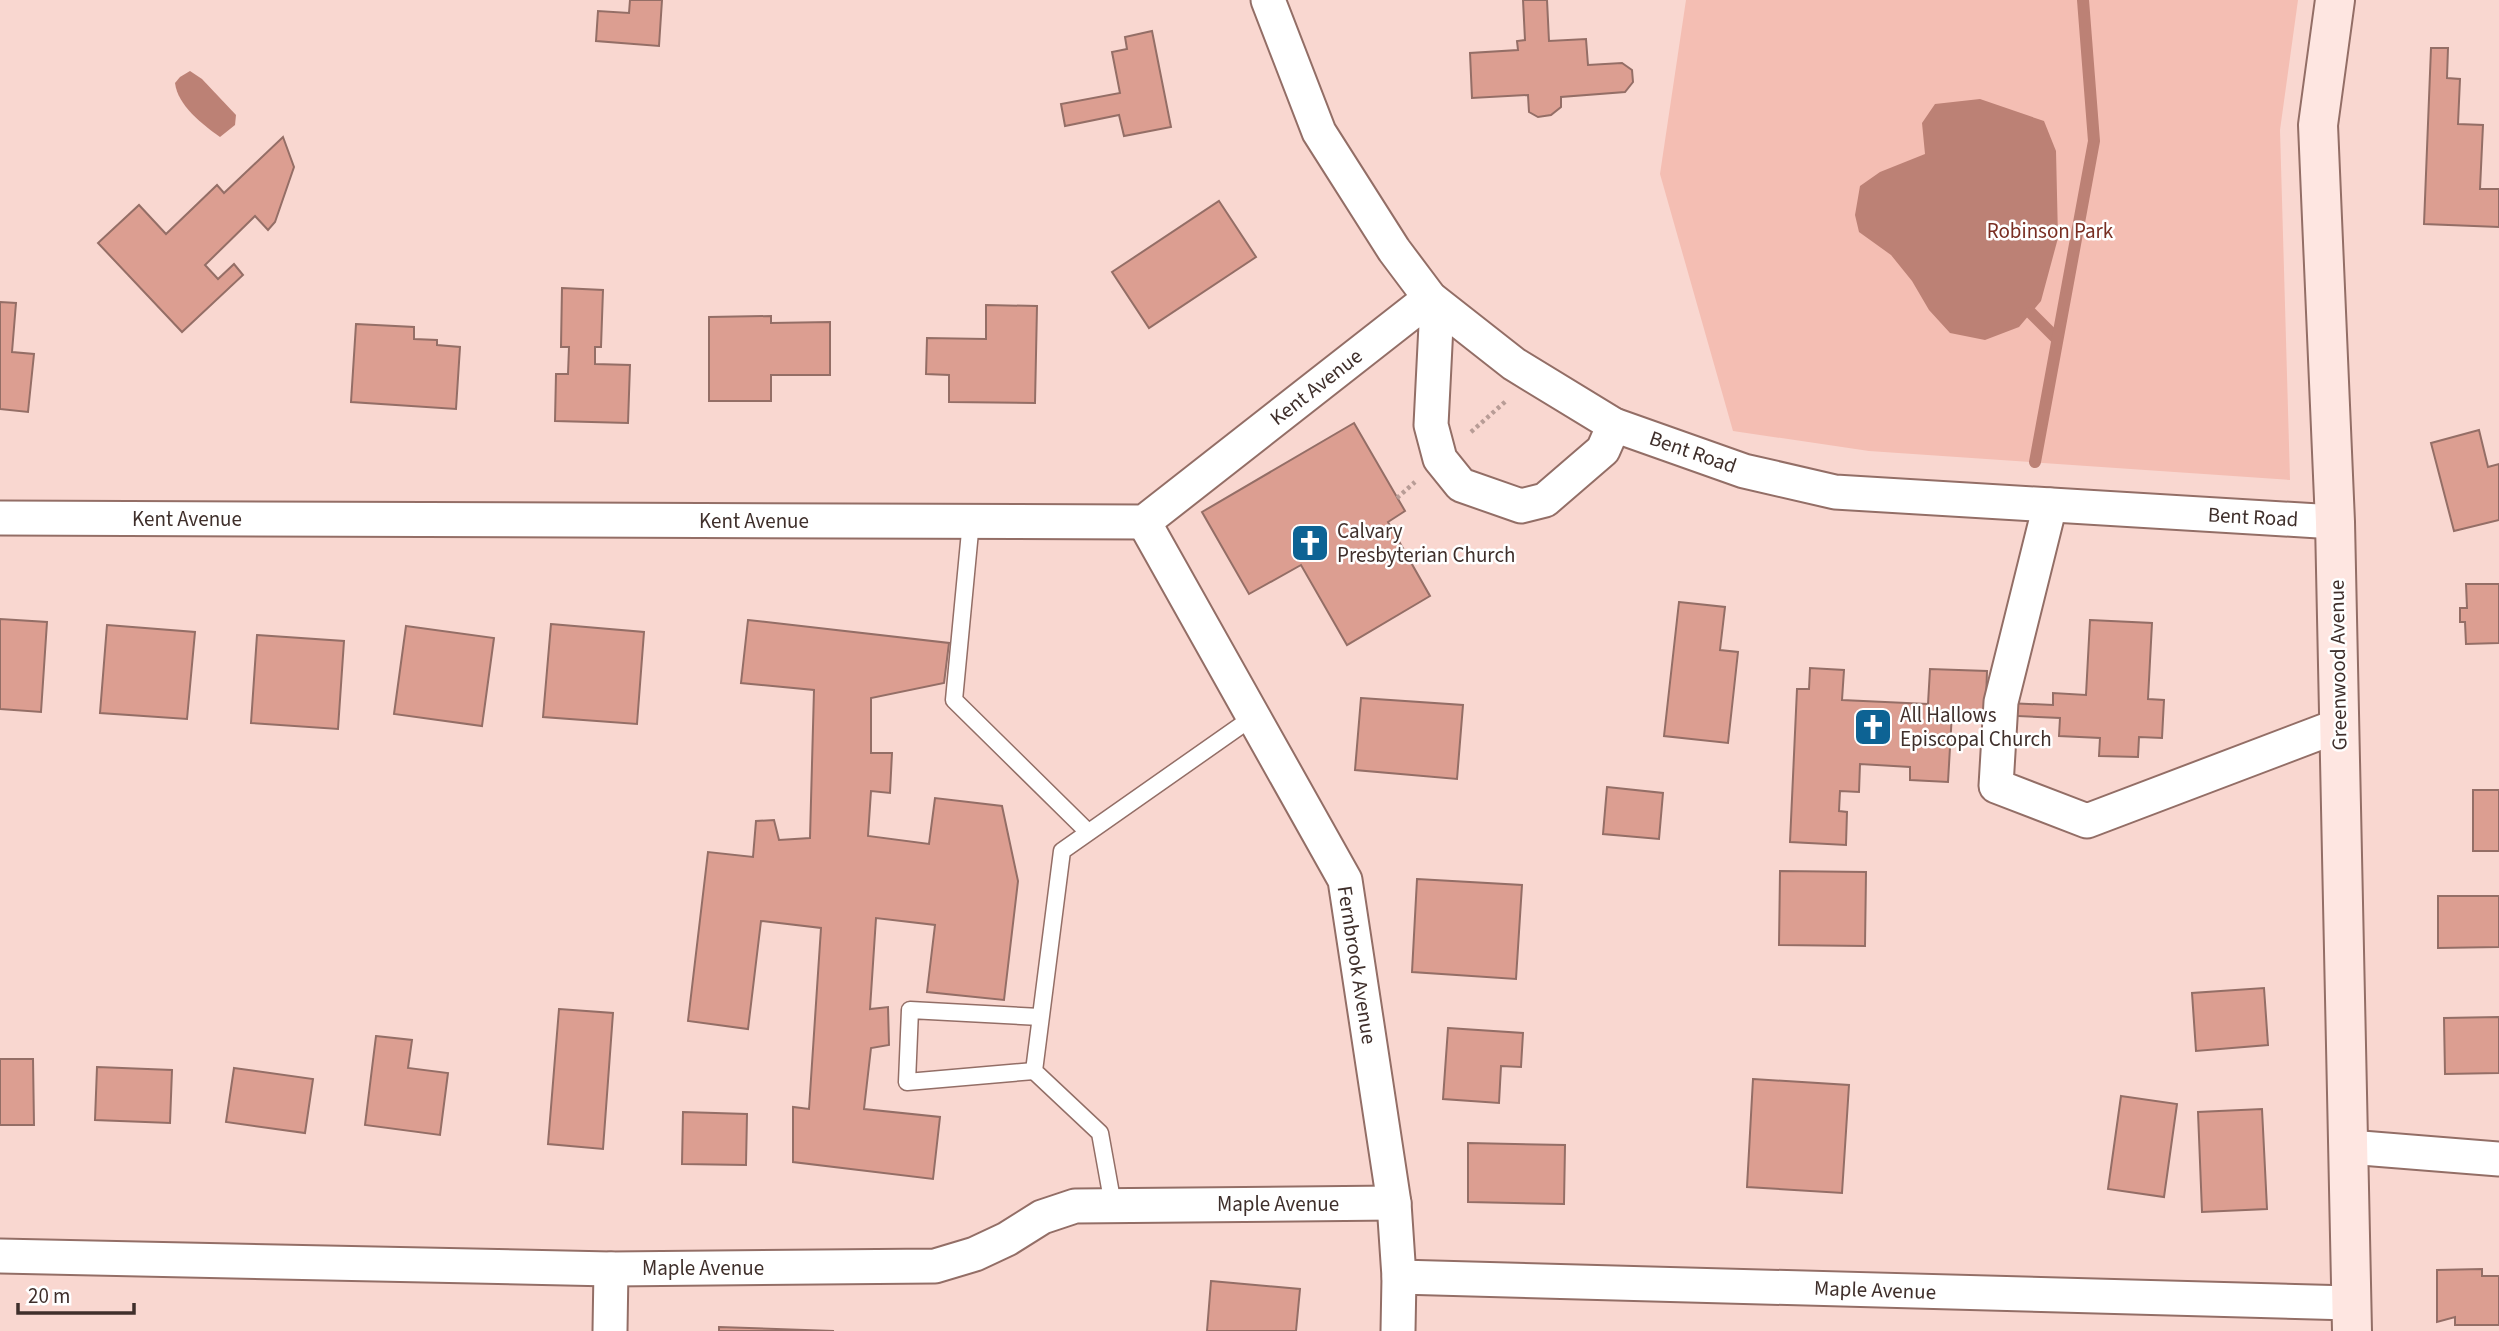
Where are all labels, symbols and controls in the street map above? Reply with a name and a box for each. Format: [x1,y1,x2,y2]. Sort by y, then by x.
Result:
park label: Robinson Park [1987,216,2114,246]
street label: Kent Avenue [1263,341,1369,433]
street label: Bent Road [1645,423,1741,481]
street label: Bent Road [2207,500,2299,534]
street label: Kent Avenue [132,504,242,534]
street label: Kent Avenue [699,506,809,536]
place label: Calvary Presbyterian Church [1337,516,1515,570]
church icon: Calvary Presbyterian Church [1289,522,1331,564]
street label: Greenwood Avenue [2322,579,2354,751]
place label: All Hallows Episcopal Church [1900,700,2052,754]
church icon: All Hallows Episcopal Church [1852,706,1894,748]
street label: Fernbrook Avenue [1330,884,1384,1046]
street label: Maple Avenue [1217,1189,1339,1219]
street label: Maple Avenue [642,1253,764,1283]
scale bar [18,1272,133,1316]
street label: Maple Avenue [1813,1273,1937,1307]
text: 20 m [28,1281,70,1311]

